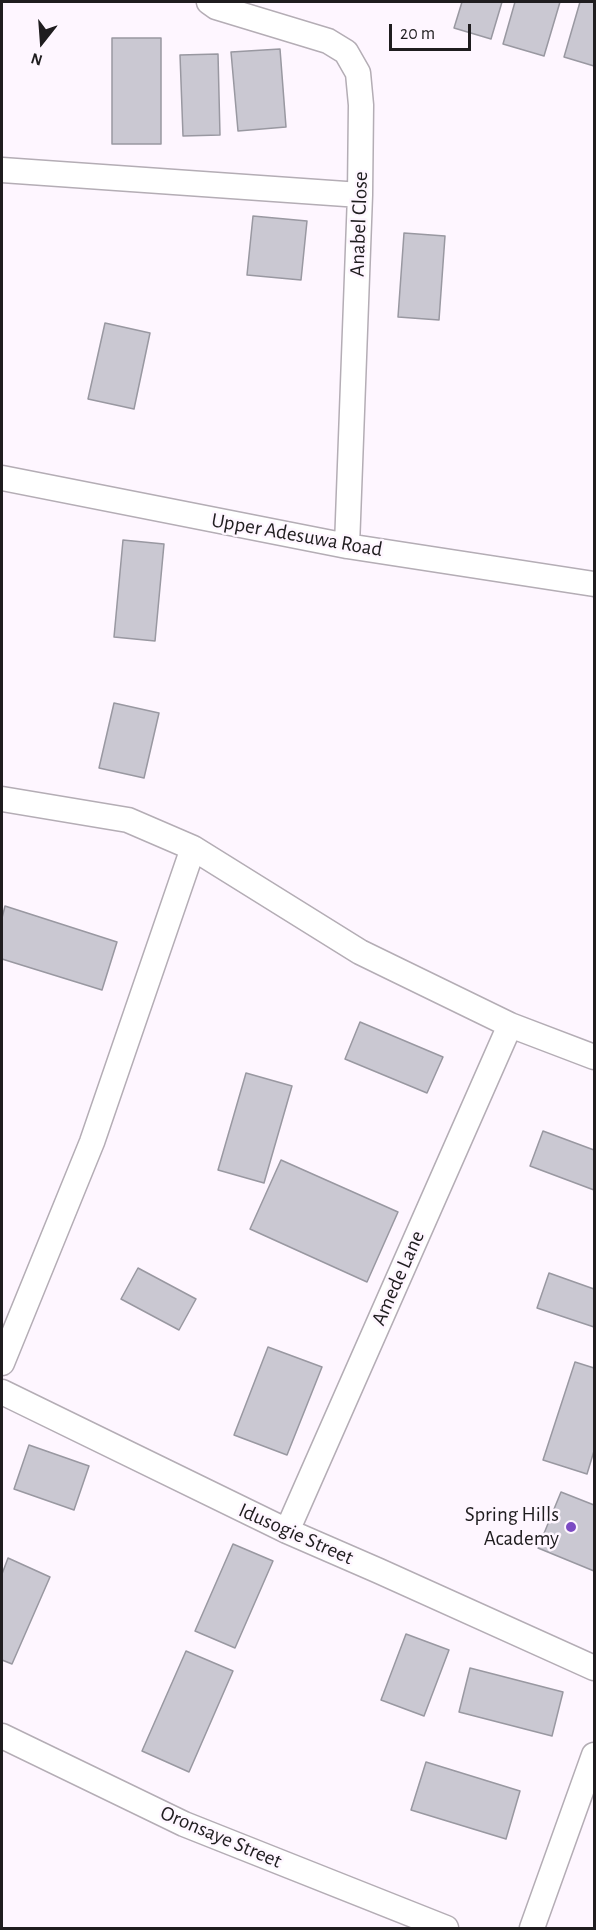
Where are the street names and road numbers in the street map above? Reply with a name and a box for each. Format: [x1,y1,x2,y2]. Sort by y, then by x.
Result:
street label: Anabel Close [345,171,373,277]
street label: Upper Adesuwa Road [209,508,385,562]
street label: Amede Lane [366,1227,430,1329]
street label: Idusogie Street [235,1498,357,1570]
street label: Oronsaye Street [156,1800,286,1874]

